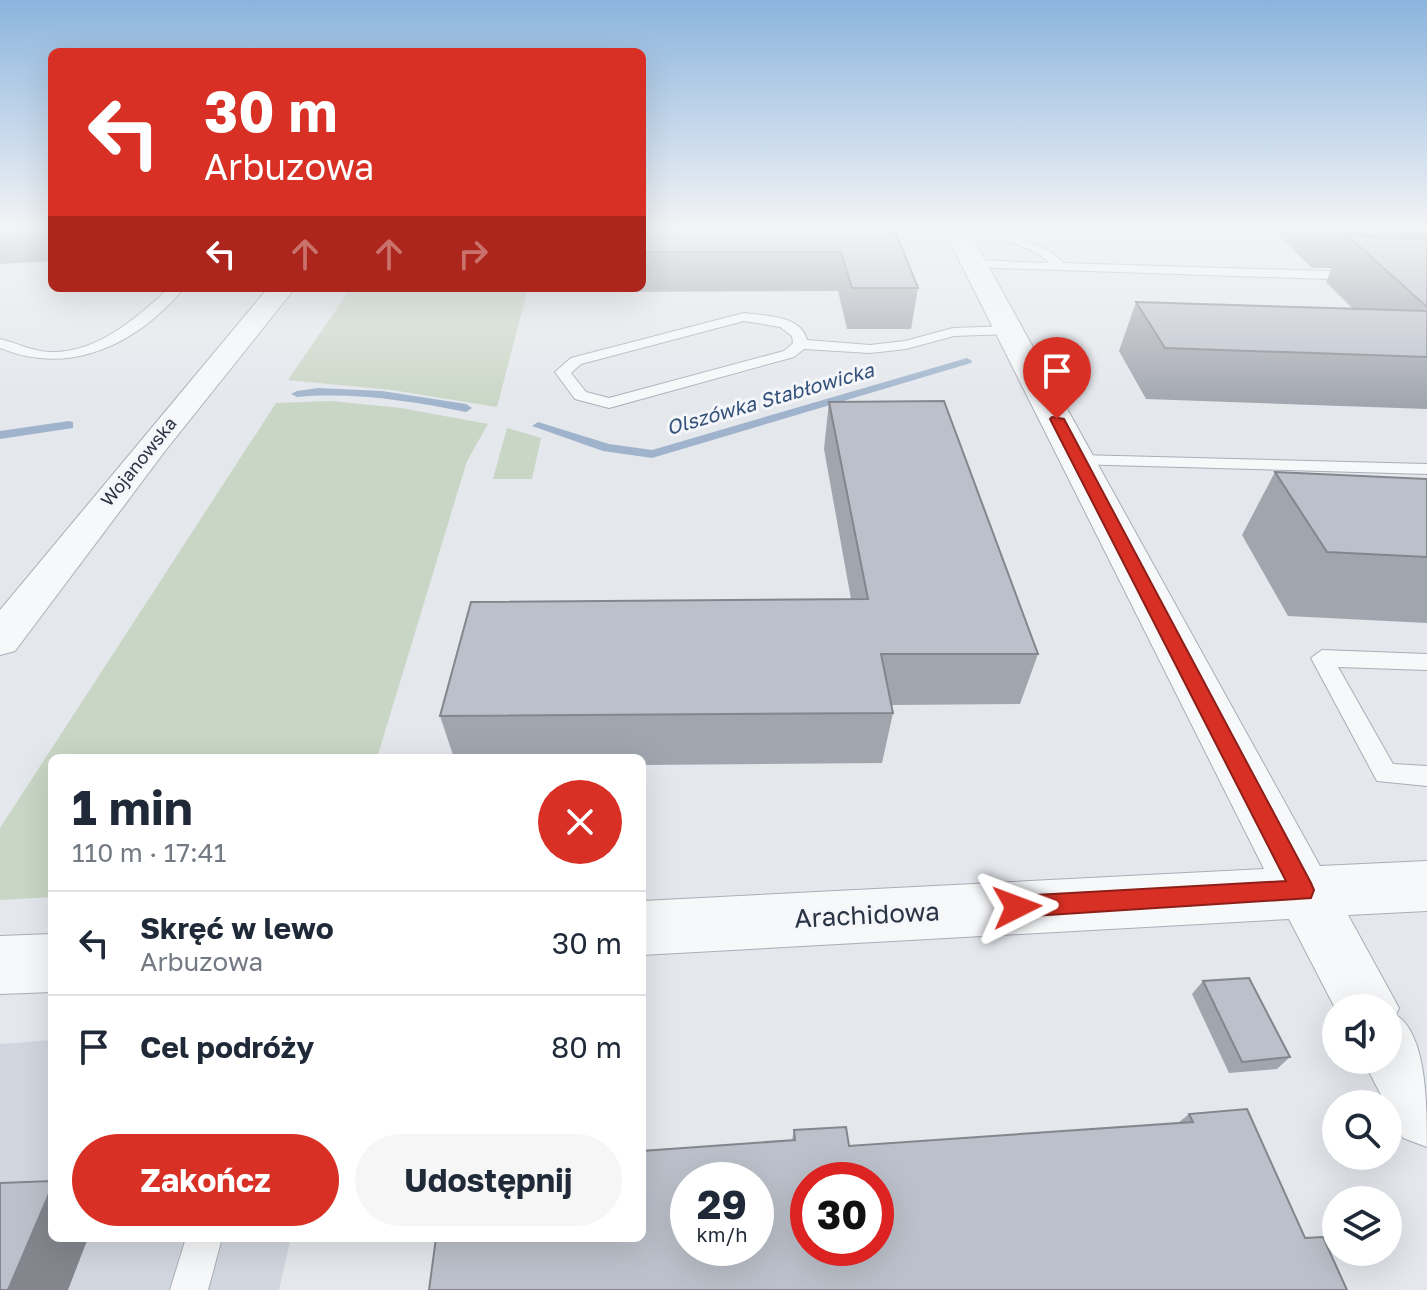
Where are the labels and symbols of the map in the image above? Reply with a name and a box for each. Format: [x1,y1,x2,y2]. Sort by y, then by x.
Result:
pin [1023,337,1091,419]
water label: Olszówka Stabłowicka [663,357,877,439]
street label: Wojanowska [96,412,181,510]
position arrow [975,865,1059,949]
street label: Arachidowa [793,895,941,934]
speed limit sign: 30 [790,1162,894,1266]

